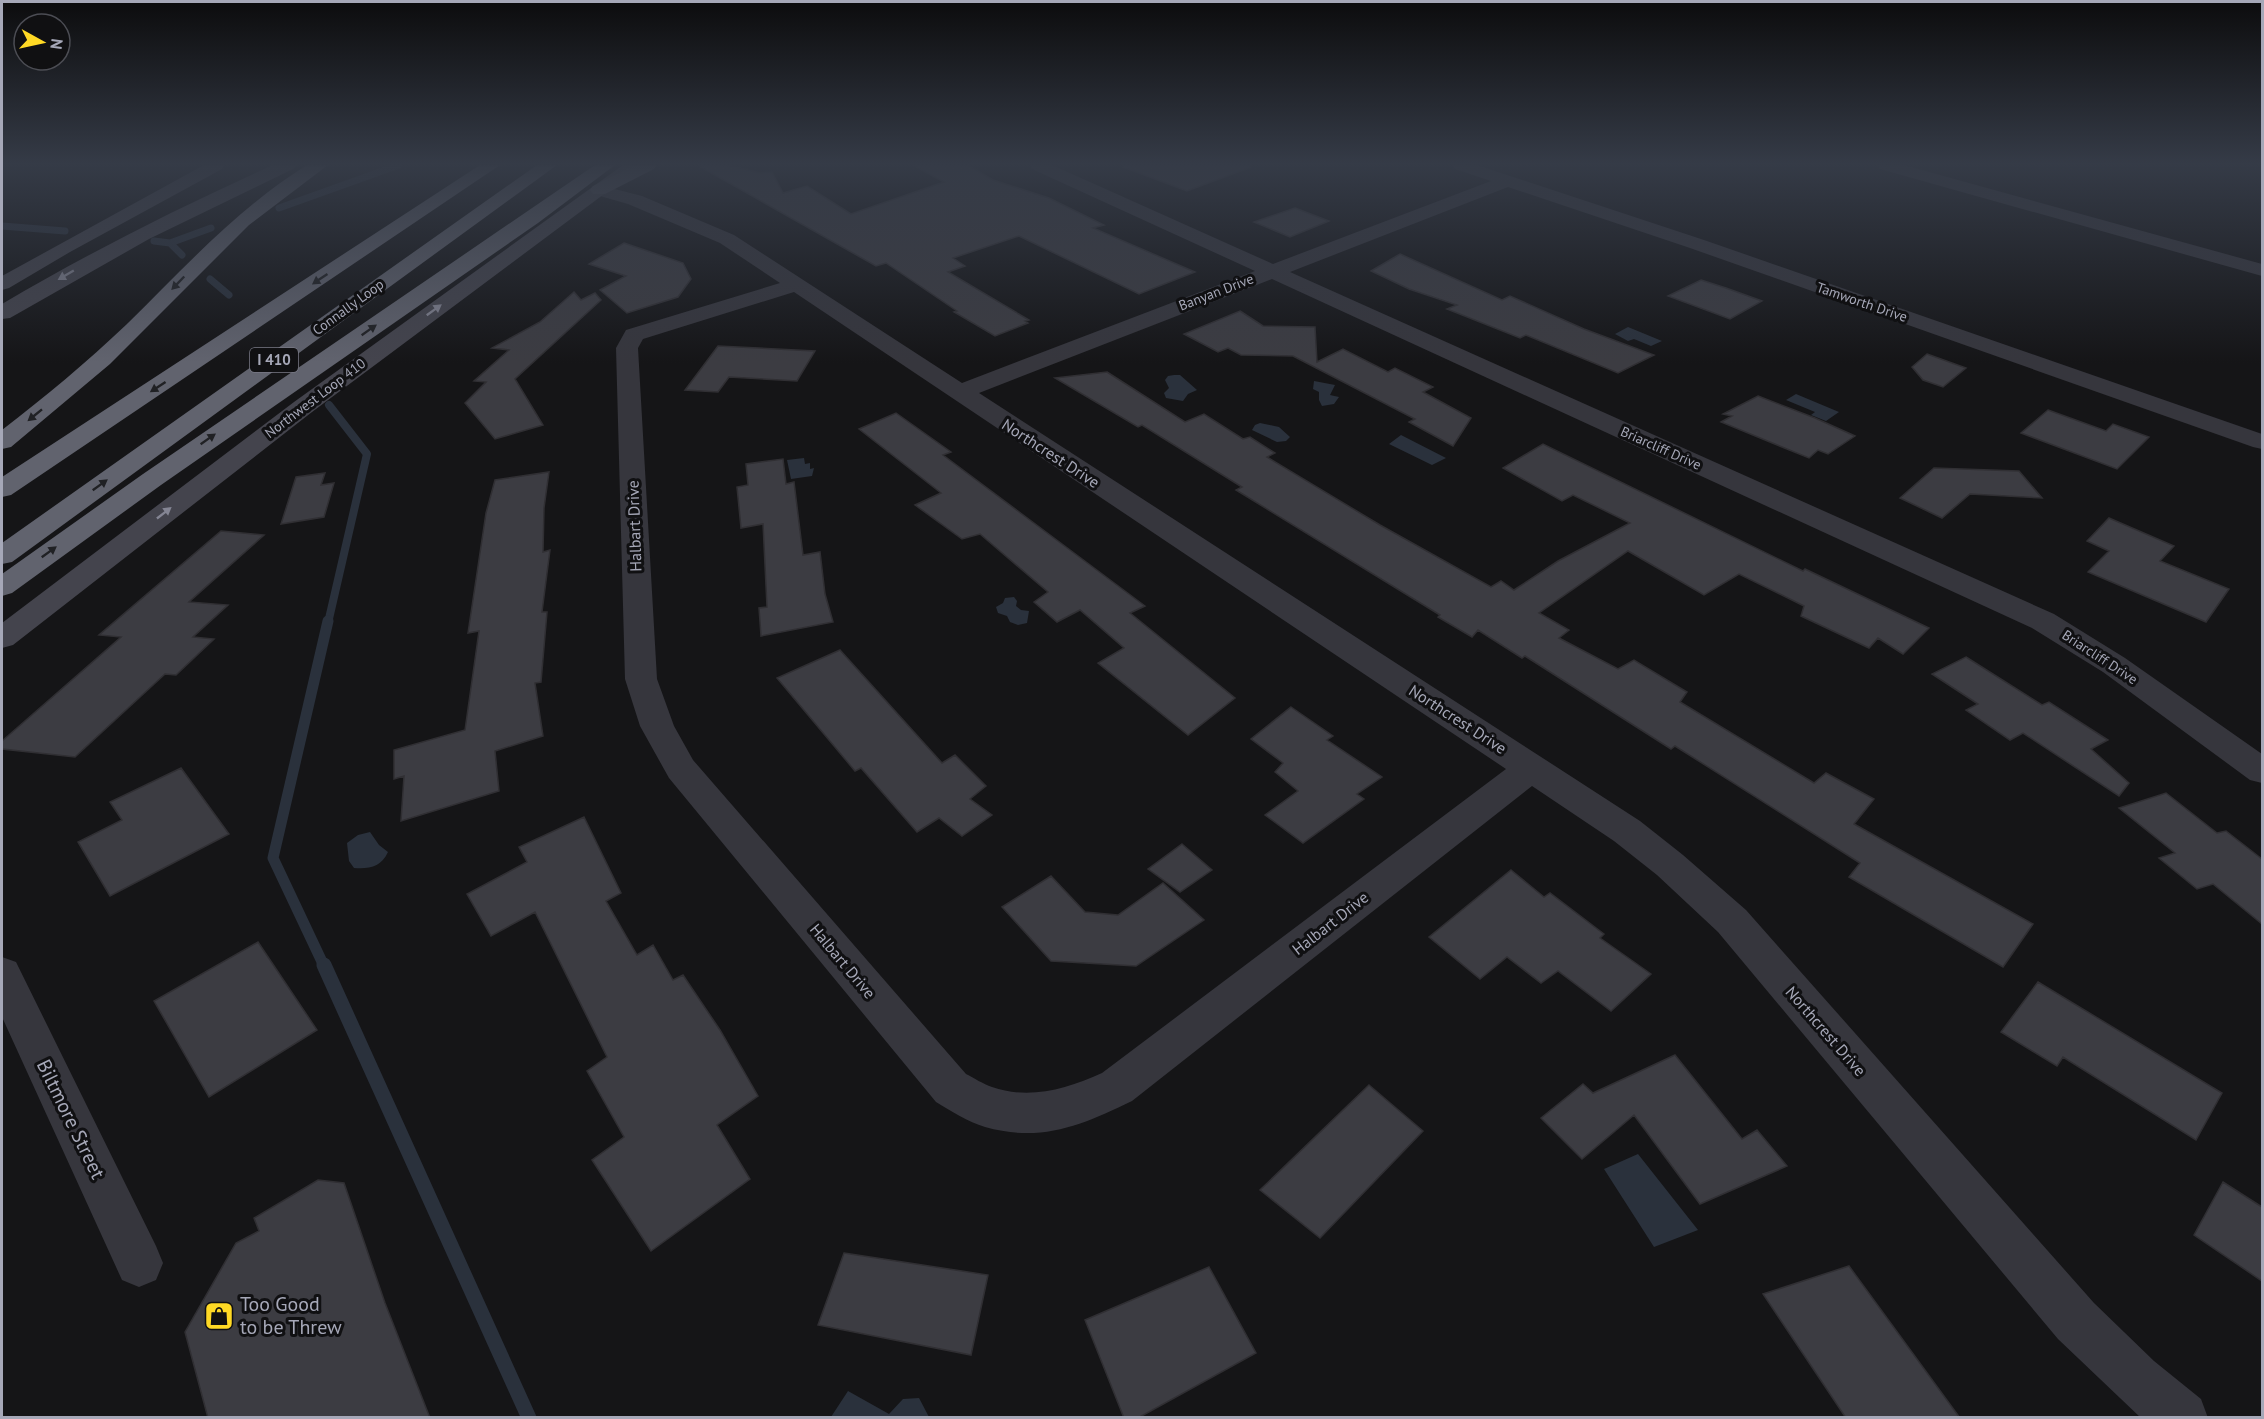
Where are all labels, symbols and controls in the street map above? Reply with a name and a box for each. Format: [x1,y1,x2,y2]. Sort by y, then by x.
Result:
north arrow [12,12,72,72]
text: N [46,37,67,51]
street label: Banyan Drive [1176,269,1256,315]
one-way arrow [57,270,74,280]
one-way arrow [313,273,329,285]
one-way arrow [172,275,186,289]
street label: Connally Loop [309,275,387,339]
street label: Tamworth Drive [1814,278,1910,326]
one-way arrow [426,304,442,316]
one-way arrow [361,324,377,336]
road number: I 410 [250,348,298,372]
street label: Northwest Loop 410 [261,354,369,442]
one-way arrow [149,381,166,392]
one-way arrow [28,408,43,421]
street label: Northcrest Drive [998,414,1104,492]
street label: Briarcliff Drive [1618,422,1704,474]
one-way arrow [199,433,215,445]
one-way arrow [92,479,108,491]
street label: Halbart Drive [622,480,646,572]
one-way arrow [156,507,172,519]
one-way arrow [40,546,56,558]
street label: Briarcliff Drive [2059,626,2141,688]
street label: Northcrest Drive [1405,680,1511,758]
street label: Halbart Drive [1288,887,1372,959]
street label: Halbart Drive [806,920,880,1002]
street label: Northcrest Drive [1782,982,1870,1080]
street label: Biltmore Street [31,1055,111,1183]
place label: Too Good to be Threw [240,1291,342,1340]
shop icon: Too Good to be Threw [203,1300,235,1332]

